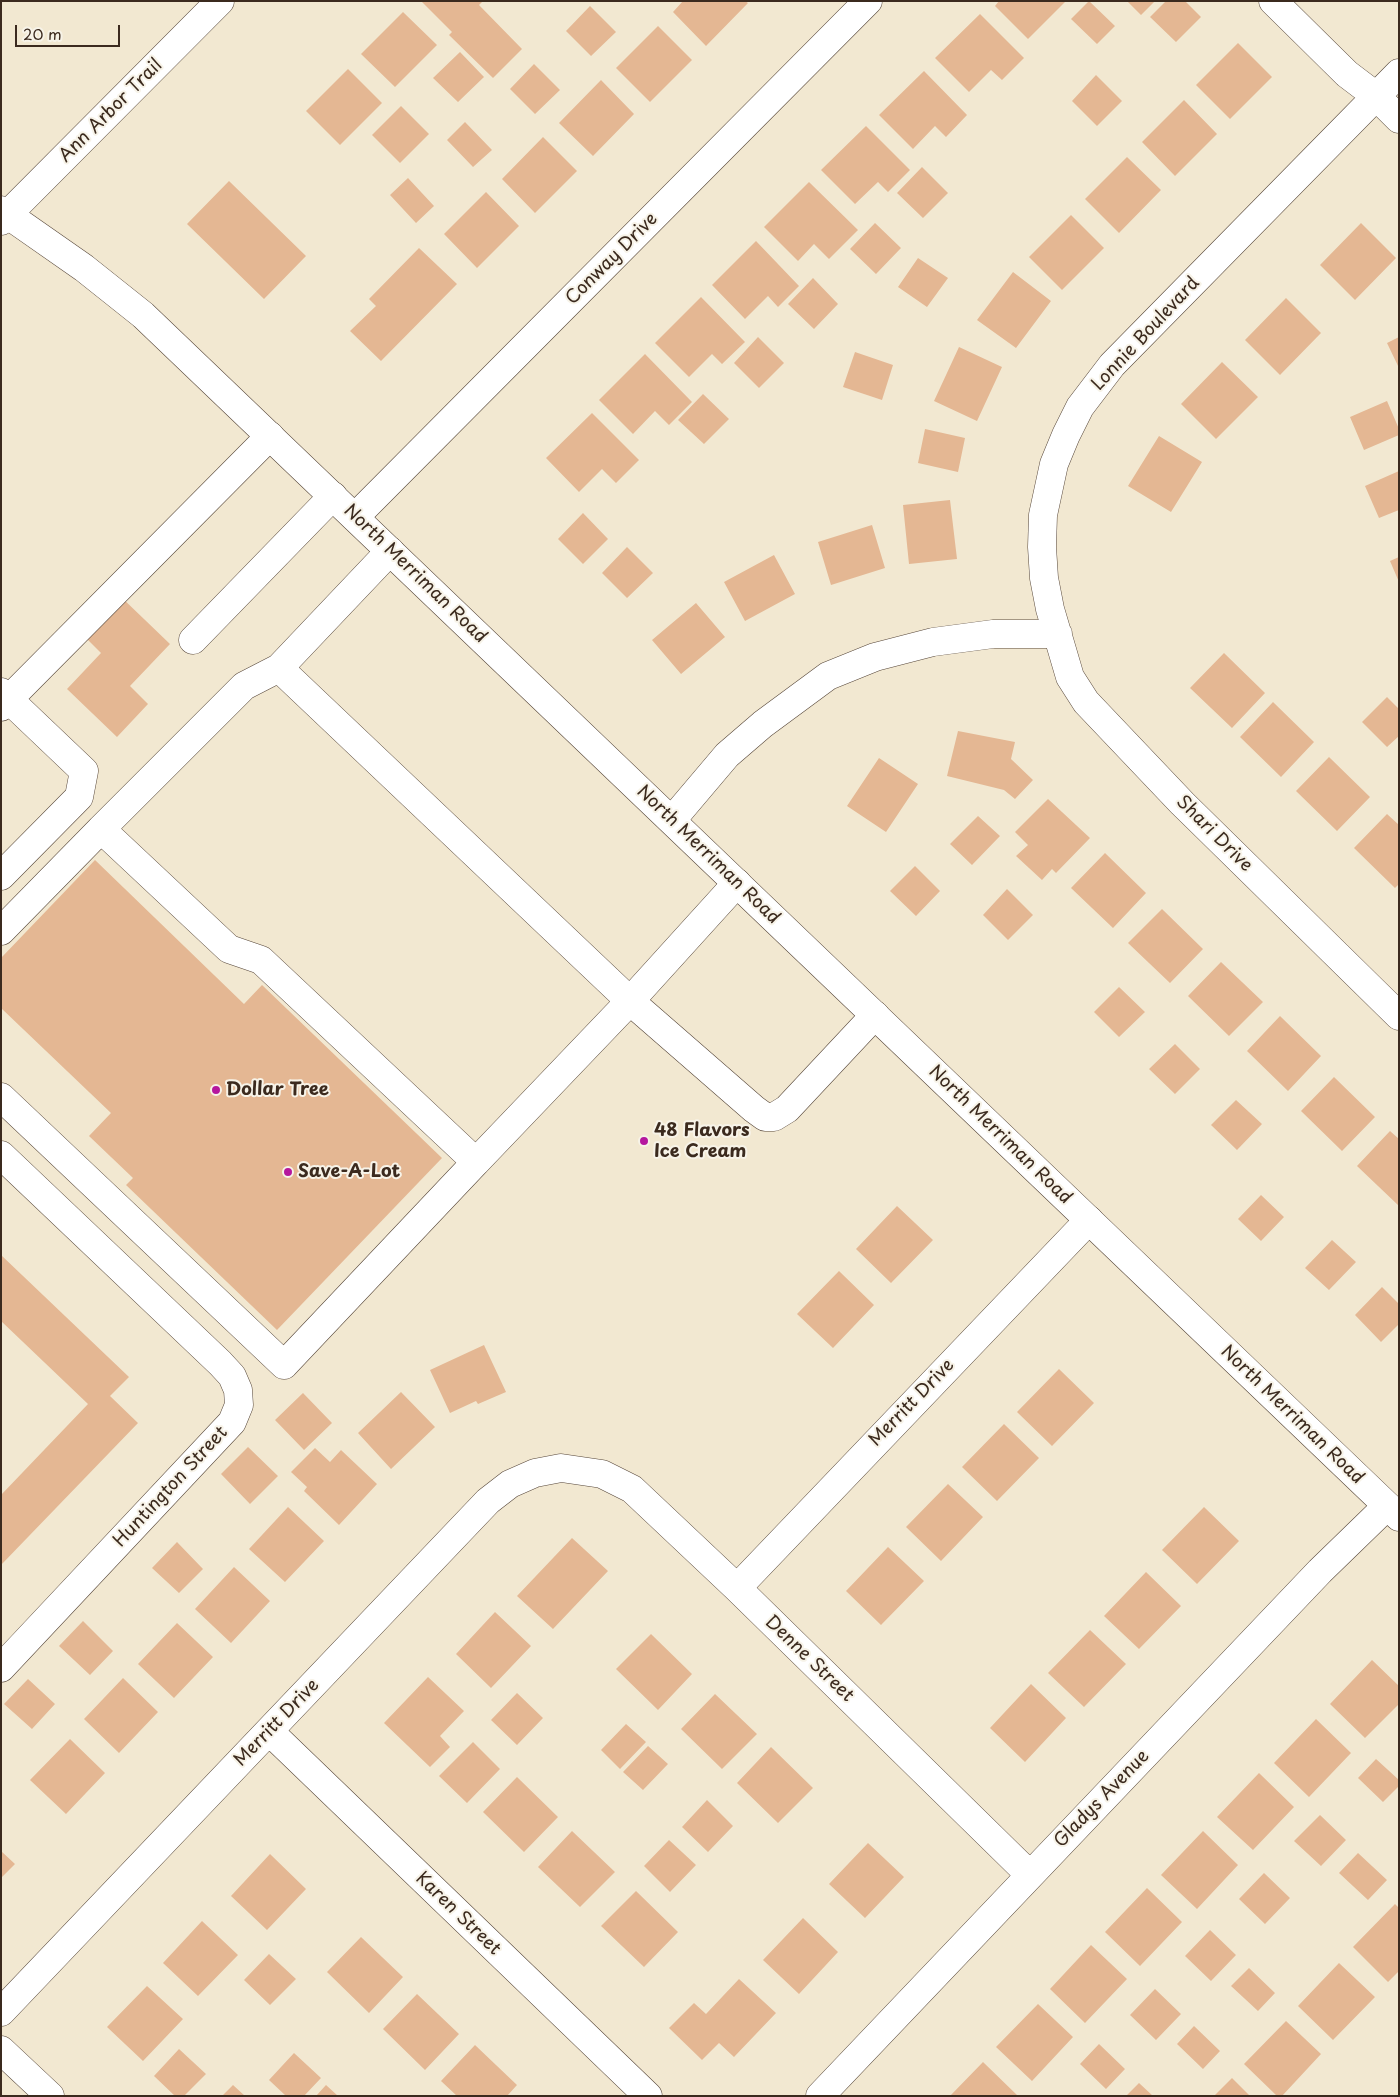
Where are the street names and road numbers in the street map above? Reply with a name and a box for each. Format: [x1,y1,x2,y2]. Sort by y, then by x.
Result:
street label: Ann Arbor Trail [55,55,167,167]
street label: Conway Drive [562,209,662,309]
street label: Lonnie Boulevard [1088,273,1204,395]
street label: North Merriman Road [339,500,491,648]
street label: North Merriman Road [632,781,784,929]
street label: Shari Drive [1171,791,1257,877]
street label: North Merriman Road [924,1061,1076,1209]
street label: North Merriman Road [1216,1341,1368,1489]
street label: Merritt Drive [865,1355,959,1451]
street label: Huntington Street [110,1422,232,1552]
street label: Denne Street [760,1611,858,1707]
street label: Merritt Drive [230,1675,324,1771]
street label: Gladys Avenue [1050,1746,1154,1852]
street label: Karen Street [411,1868,505,1960]

